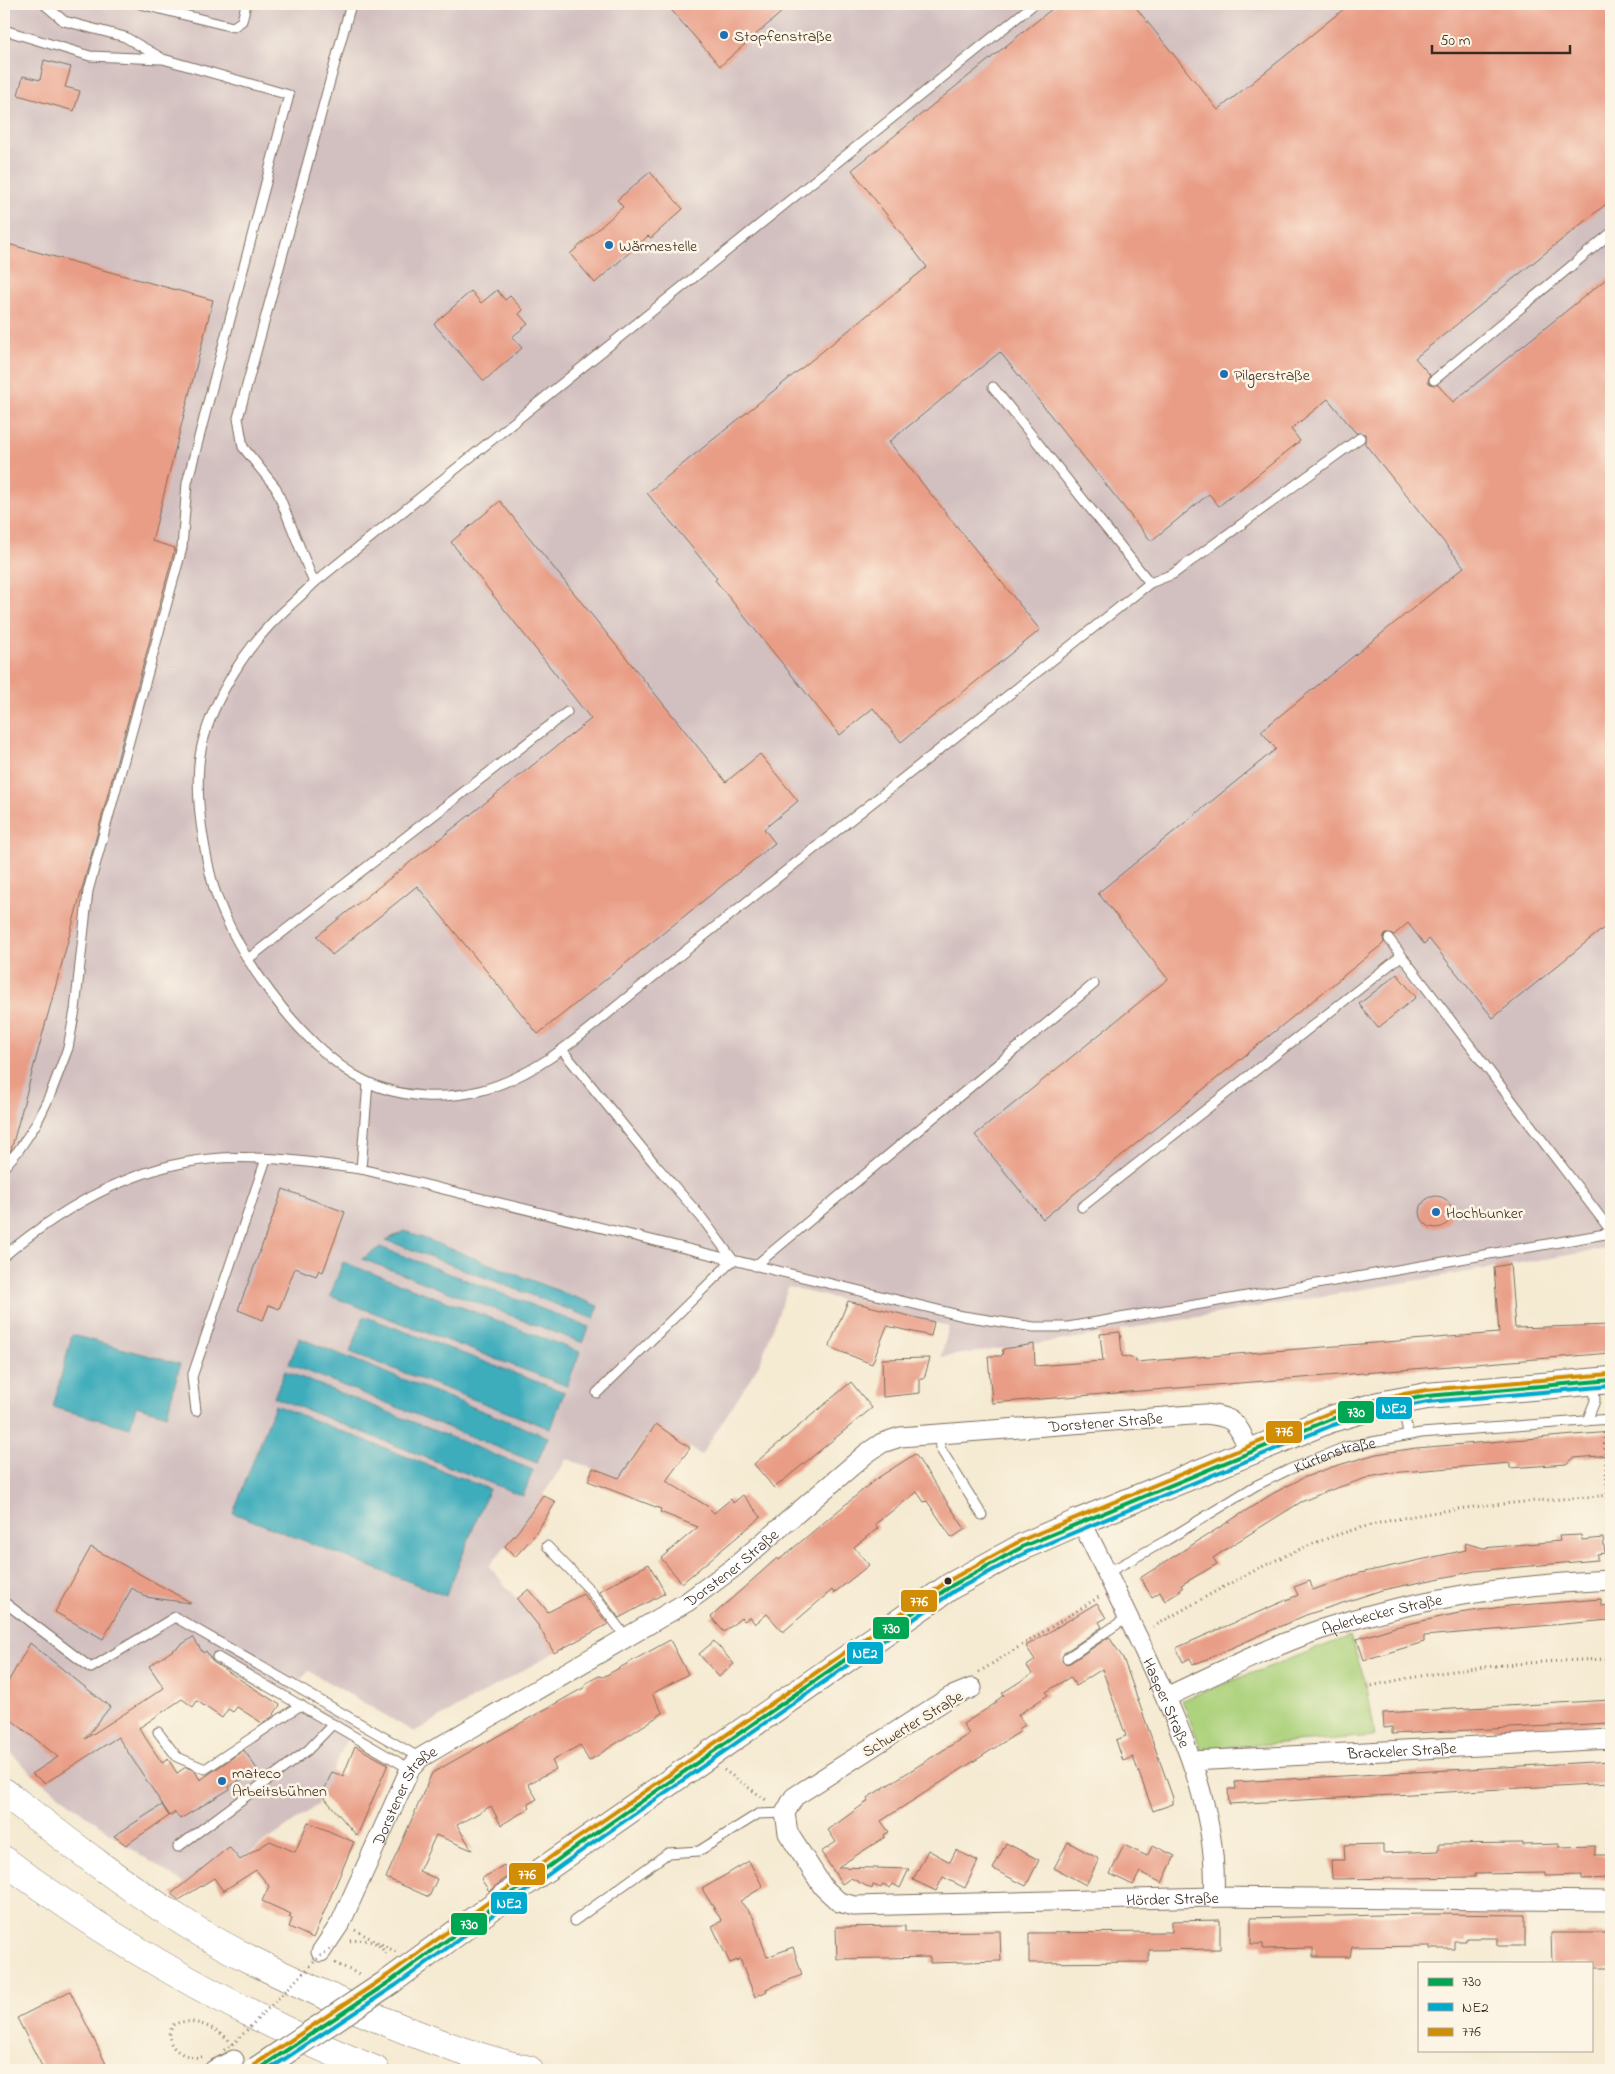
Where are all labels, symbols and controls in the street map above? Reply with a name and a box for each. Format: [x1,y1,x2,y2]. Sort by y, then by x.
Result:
scale bar [1432,22,1570,54]
place label: Stopfenstraße [734,25,833,49]
marker: Stopfenstraße [718,29,730,41]
text: 50 m [1440,30,1471,52]
place label: Wärmestelle [619,235,698,259]
marker: Wärmestelle [603,239,615,251]
place label: Pilgerstraße [1234,364,1311,388]
marker: Pilgerstraße [1218,368,1230,380]
place label: Hochbunker [1446,1202,1523,1226]
marker: Hochbunker [1430,1206,1442,1218]
line badge: NE2 [1375,1396,1413,1420]
text: NE2 [1382,1399,1406,1420]
line badge: 730 [1337,1400,1375,1424]
text: 730 [1347,1403,1365,1424]
street label: Dorstener Straße [1047,1407,1165,1440]
line badge: 776 [1265,1420,1303,1444]
text: 776 [1275,1422,1294,1443]
street label: Kürtenstraße [1291,1431,1378,1480]
street label: Dorstener Straße [679,1523,785,1615]
unlabelled marker [943,1576,953,1586]
line badge: 776 [900,1589,938,1613]
street label: Aplerbecker Straße [1319,1589,1445,1642]
text: 776 [910,1592,929,1613]
line badge: 730 [872,1616,910,1640]
text: 730 [882,1619,900,1640]
line badge: NE2 [846,1641,884,1665]
text: NE2 [853,1644,877,1665]
street label: Hasper Straße [1135,1654,1196,1752]
street label: Schwerter Straße [858,1685,969,1764]
street label: Brackeler Straße [1346,1737,1458,1767]
street label: Dorstener Straße [367,1740,443,1851]
place label: mateco Arbeitsbühnen [232,1762,327,1804]
marker: mateco Arbeitsbühnen [216,1775,228,1787]
line badge: 776 [508,1862,546,1886]
text: 776 [518,1865,537,1886]
street label: Hörder Straße [1126,1887,1220,1913]
line badge: NE2 [490,1891,528,1915]
text: NE2 [497,1894,521,1915]
line badge: 730 [450,1912,488,1936]
text: 730 [460,1915,478,1936]
legend [1418,1962,1592,2052]
text: 730 [1462,1971,1481,1993]
text: NE2 [1462,1997,1489,2019]
text: 776 [1462,2021,1481,2043]

